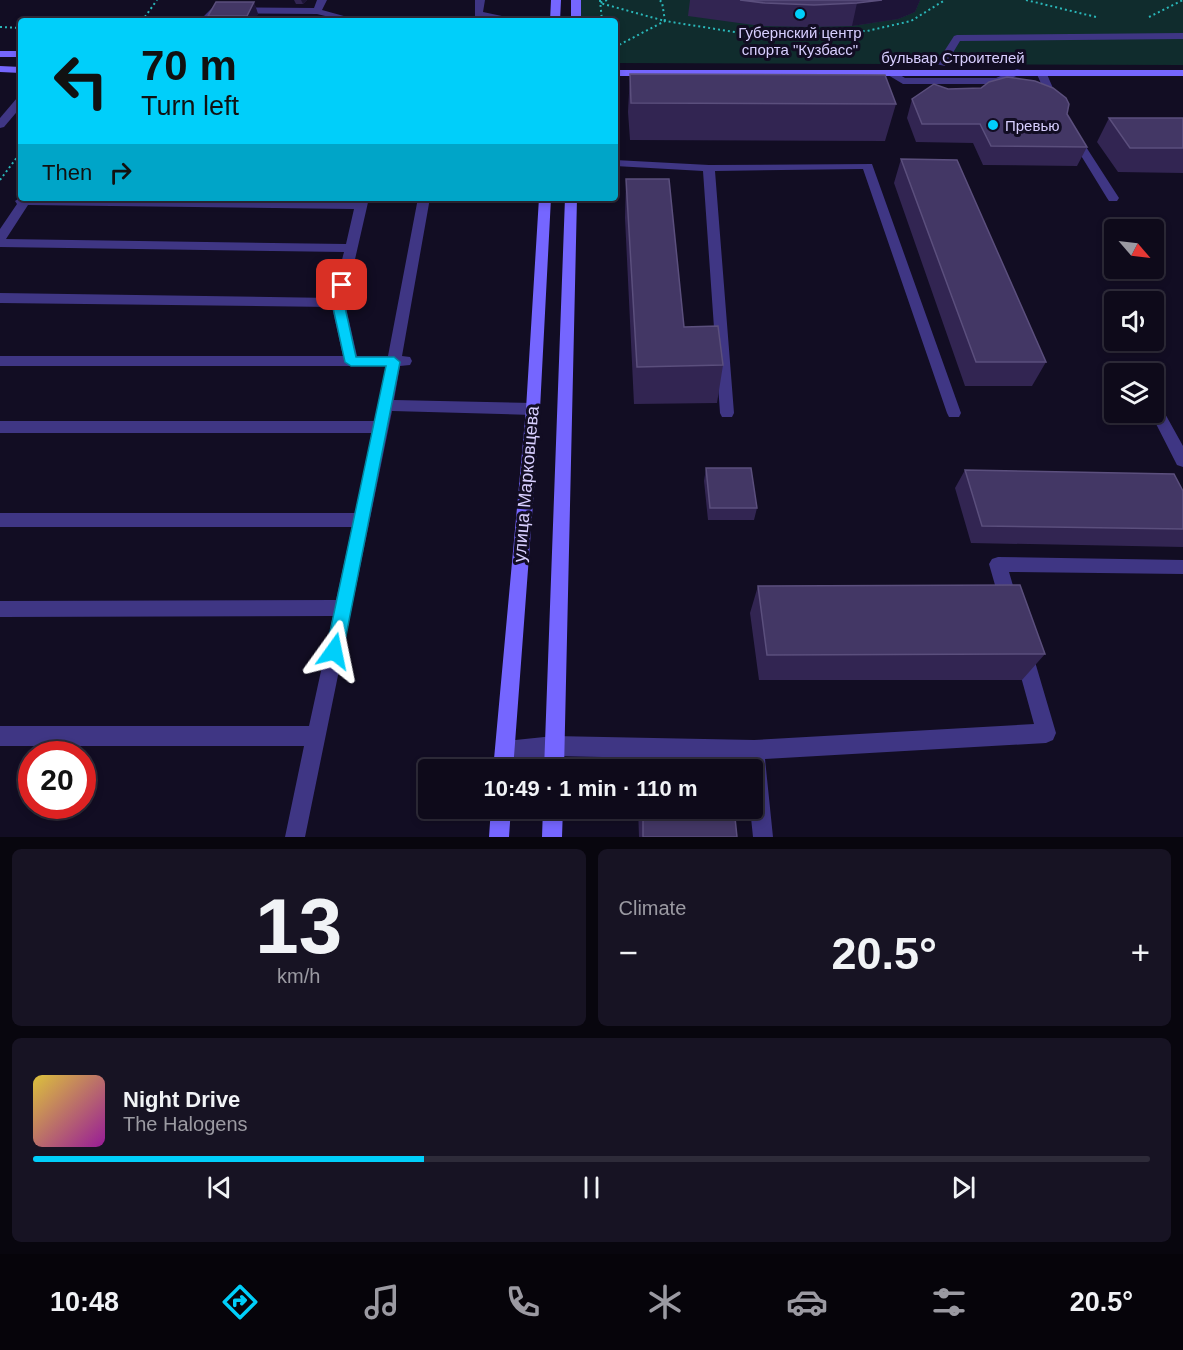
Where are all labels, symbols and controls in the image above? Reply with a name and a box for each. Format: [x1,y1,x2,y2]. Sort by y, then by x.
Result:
marker: Губернский центр спорта "Кузбасс" [793,7,807,21]
place label: Губернский центр спорта "Кузбасс" [738,24,862,58]
icon: left [42,42,120,120]
text: 70 m [141,42,237,89]
street label: бульвар Строителей [881,49,1025,66]
text: Turn left [141,91,239,121]
place label: Превью [1005,117,1060,134]
marker: Превью [986,118,1000,132]
icon: right [104,156,137,189]
text: Then [42,160,92,185]
north arrow [1104,219,1164,279]
map controls [1104,219,1164,423]
pin [316,259,367,310]
icon: arrive [325,268,358,301]
button: sound [1104,291,1164,351]
button: layers [1104,363,1164,423]
street label: улица Марковцева [509,404,543,563]
position arrow [302,619,366,683]
speed limit sign: 20 [18,741,96,819]
text: 10:49 · 1 min · 110 m [484,776,698,801]
text: 13 [255,882,342,970]
text: Climate [619,897,686,919]
text: 20.5° [831,928,937,979]
text: − [619,934,638,971]
text: + [1131,934,1150,971]
text: km/h [277,965,320,987]
text: Night Drive [123,1087,240,1112]
text: The Halogens [123,1113,248,1135]
icon: previous [203,1171,236,1204]
icon: pause [575,1171,608,1204]
icon: next [947,1171,980,1204]
icon: directions [219,1281,261,1323]
icon: music [361,1281,403,1323]
icon: phone [502,1281,544,1323]
icon: climate [644,1281,686,1323]
icon: car [786,1281,828,1323]
icon: filters [928,1281,970,1323]
text: 10:48 [50,1287,119,1317]
text: 20.5° [1070,1287,1133,1317]

